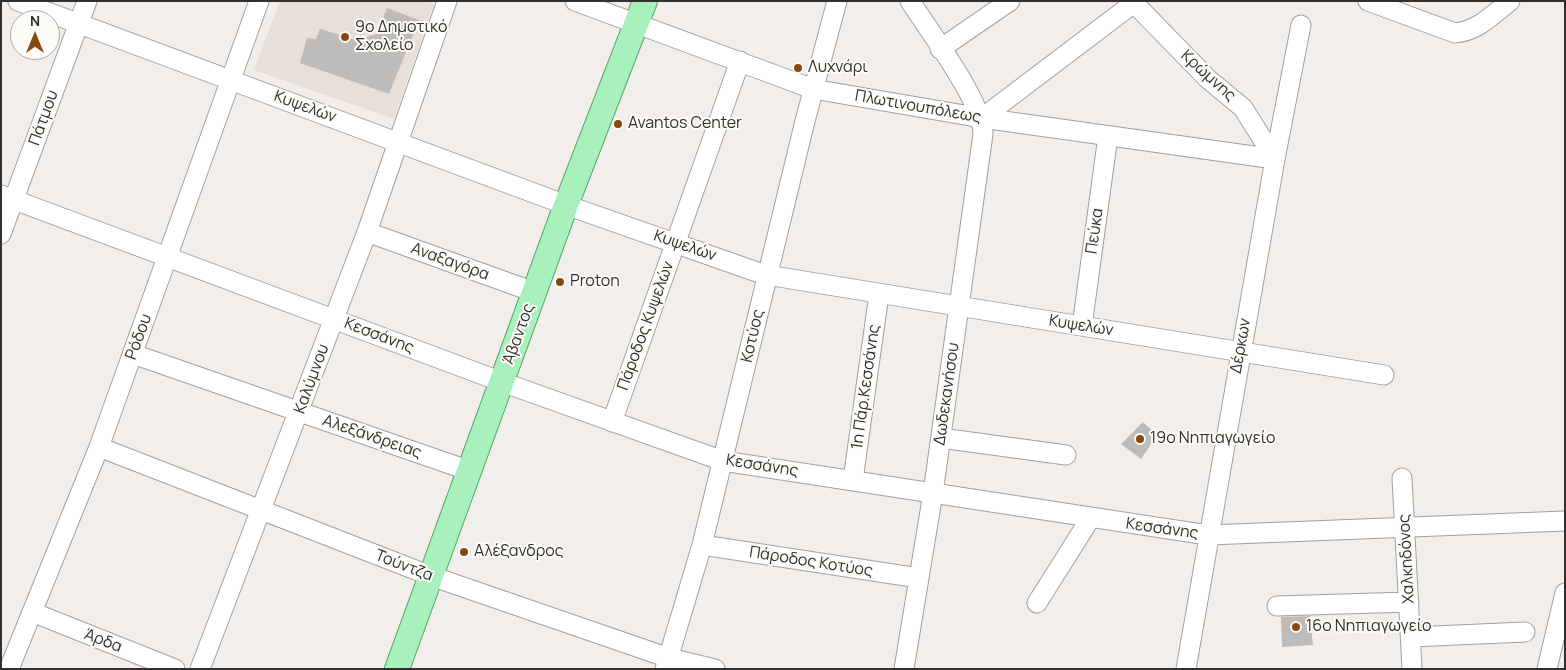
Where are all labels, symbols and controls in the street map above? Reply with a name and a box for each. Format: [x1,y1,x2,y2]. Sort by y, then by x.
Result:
north arrow [10,10,60,60]
text: N [30,11,40,30]
place label: 9ο Δημοτικό Σχολείο [355,18,447,56]
marker: 9ο Δημοτικό Σχολείο [339,31,351,43]
street label: Κρώμνης [1176,46,1240,106]
place label: Λυχνάρι [808,58,868,78]
marker: Λυχνάρι [792,62,804,74]
street label: Πλωτινουπόλεως [853,86,983,128]
street label: Κυψελών [271,87,339,127]
street label: Πάτμου [25,88,63,148]
place label: Avantos Center [628,114,742,134]
marker: Avantos Center [612,118,624,130]
street label: Πεύκα [1082,207,1108,255]
street label: Κυψελών [651,226,719,266]
street label: Αναξαγόρα [408,239,492,285]
street label: Πάροδος Κυψελών [614,259,678,393]
place label: Proton [570,272,620,292]
marker: Proton [554,276,566,288]
street label: Άβαντος [499,301,539,367]
street label: Κοτύος [738,308,768,364]
street label: Ρόδου [122,311,156,363]
street label: Κυψελών [1047,311,1115,341]
street label: Κεσσάνης [341,314,417,358]
street label: Δέρκων [1227,317,1255,375]
street label: 1η Πάρ.Κεσσάνης [848,323,884,451]
street label: Δωδεκανήσου [930,341,964,447]
street label: Καλύμνου [291,342,333,416]
street label: Αλεξάνδρειας [320,411,424,463]
place label: 19ο Νηπιαγωγείο [1150,429,1276,449]
marker: 19ο Νηπιαγωγείο [1134,433,1146,445]
street label: Κεσσάνης [724,451,800,481]
street label: Κεσσάνης [1124,514,1200,544]
street label: Χαλκηδόνος [1395,514,1419,604]
place label: Αλέξανδρος [474,542,564,562]
street label: Πάροδος Κοτύος [748,543,874,581]
street label: Τούντζα [372,546,436,586]
marker: Αλέξανδρος [458,546,470,558]
place label: 16ο Νηπιαγωγείο [1306,617,1432,637]
marker: 16ο Νηπιαγωγείο [1290,621,1302,633]
street label: Άρδα [81,625,125,657]

